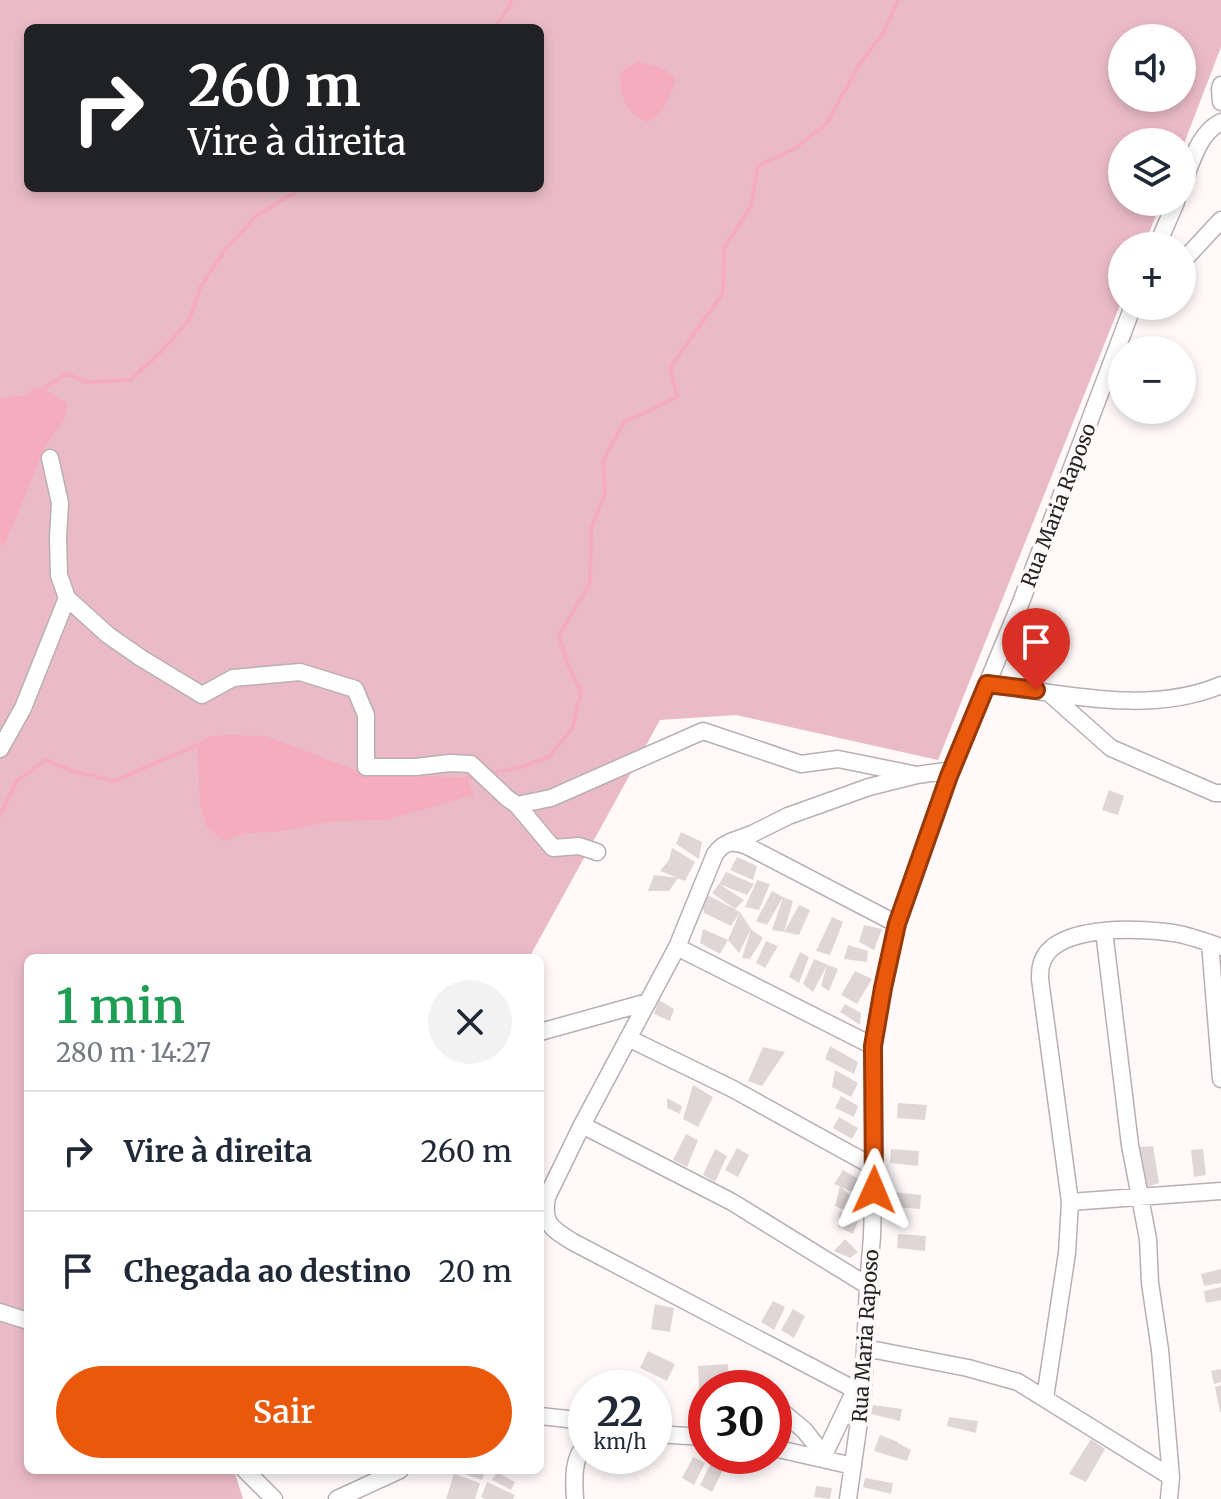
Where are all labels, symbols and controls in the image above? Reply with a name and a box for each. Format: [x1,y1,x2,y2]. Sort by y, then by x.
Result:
map controls [1108,24,1196,424]
button: sound [1108,24,1196,112]
text: 260 m [188,51,361,121]
icon: right [56,56,160,160]
text: Vire à direita [188,120,406,165]
button: layers [1108,128,1196,216]
button: + [1108,232,1196,320]
button: − [1108,336,1196,424]
street label: Rua Maria Raposo [1015,419,1101,591]
pin [1002,608,1070,690]
icon: arrive [1014,620,1058,664]
text: 1 min [56,976,185,1036]
button: close [428,980,512,1064]
text: 280 m · 14:27 [56,1036,211,1069]
icon: right [56,1129,100,1173]
text: Vire à direita [124,1132,312,1170]
text: 260 m [421,1132,512,1170]
position arrow [832,1148,916,1232]
street label: Rua Maria Raposo [846,1248,884,1423]
icon: arrive [56,1249,100,1293]
text: Chegada ao destino [124,1252,411,1290]
text: 20 m [439,1252,512,1290]
button: Sair [56,1366,512,1458]
speed limit sign: 30 [688,1370,792,1474]
text: 22 [597,1387,643,1437]
text: km/h [594,1429,646,1454]

